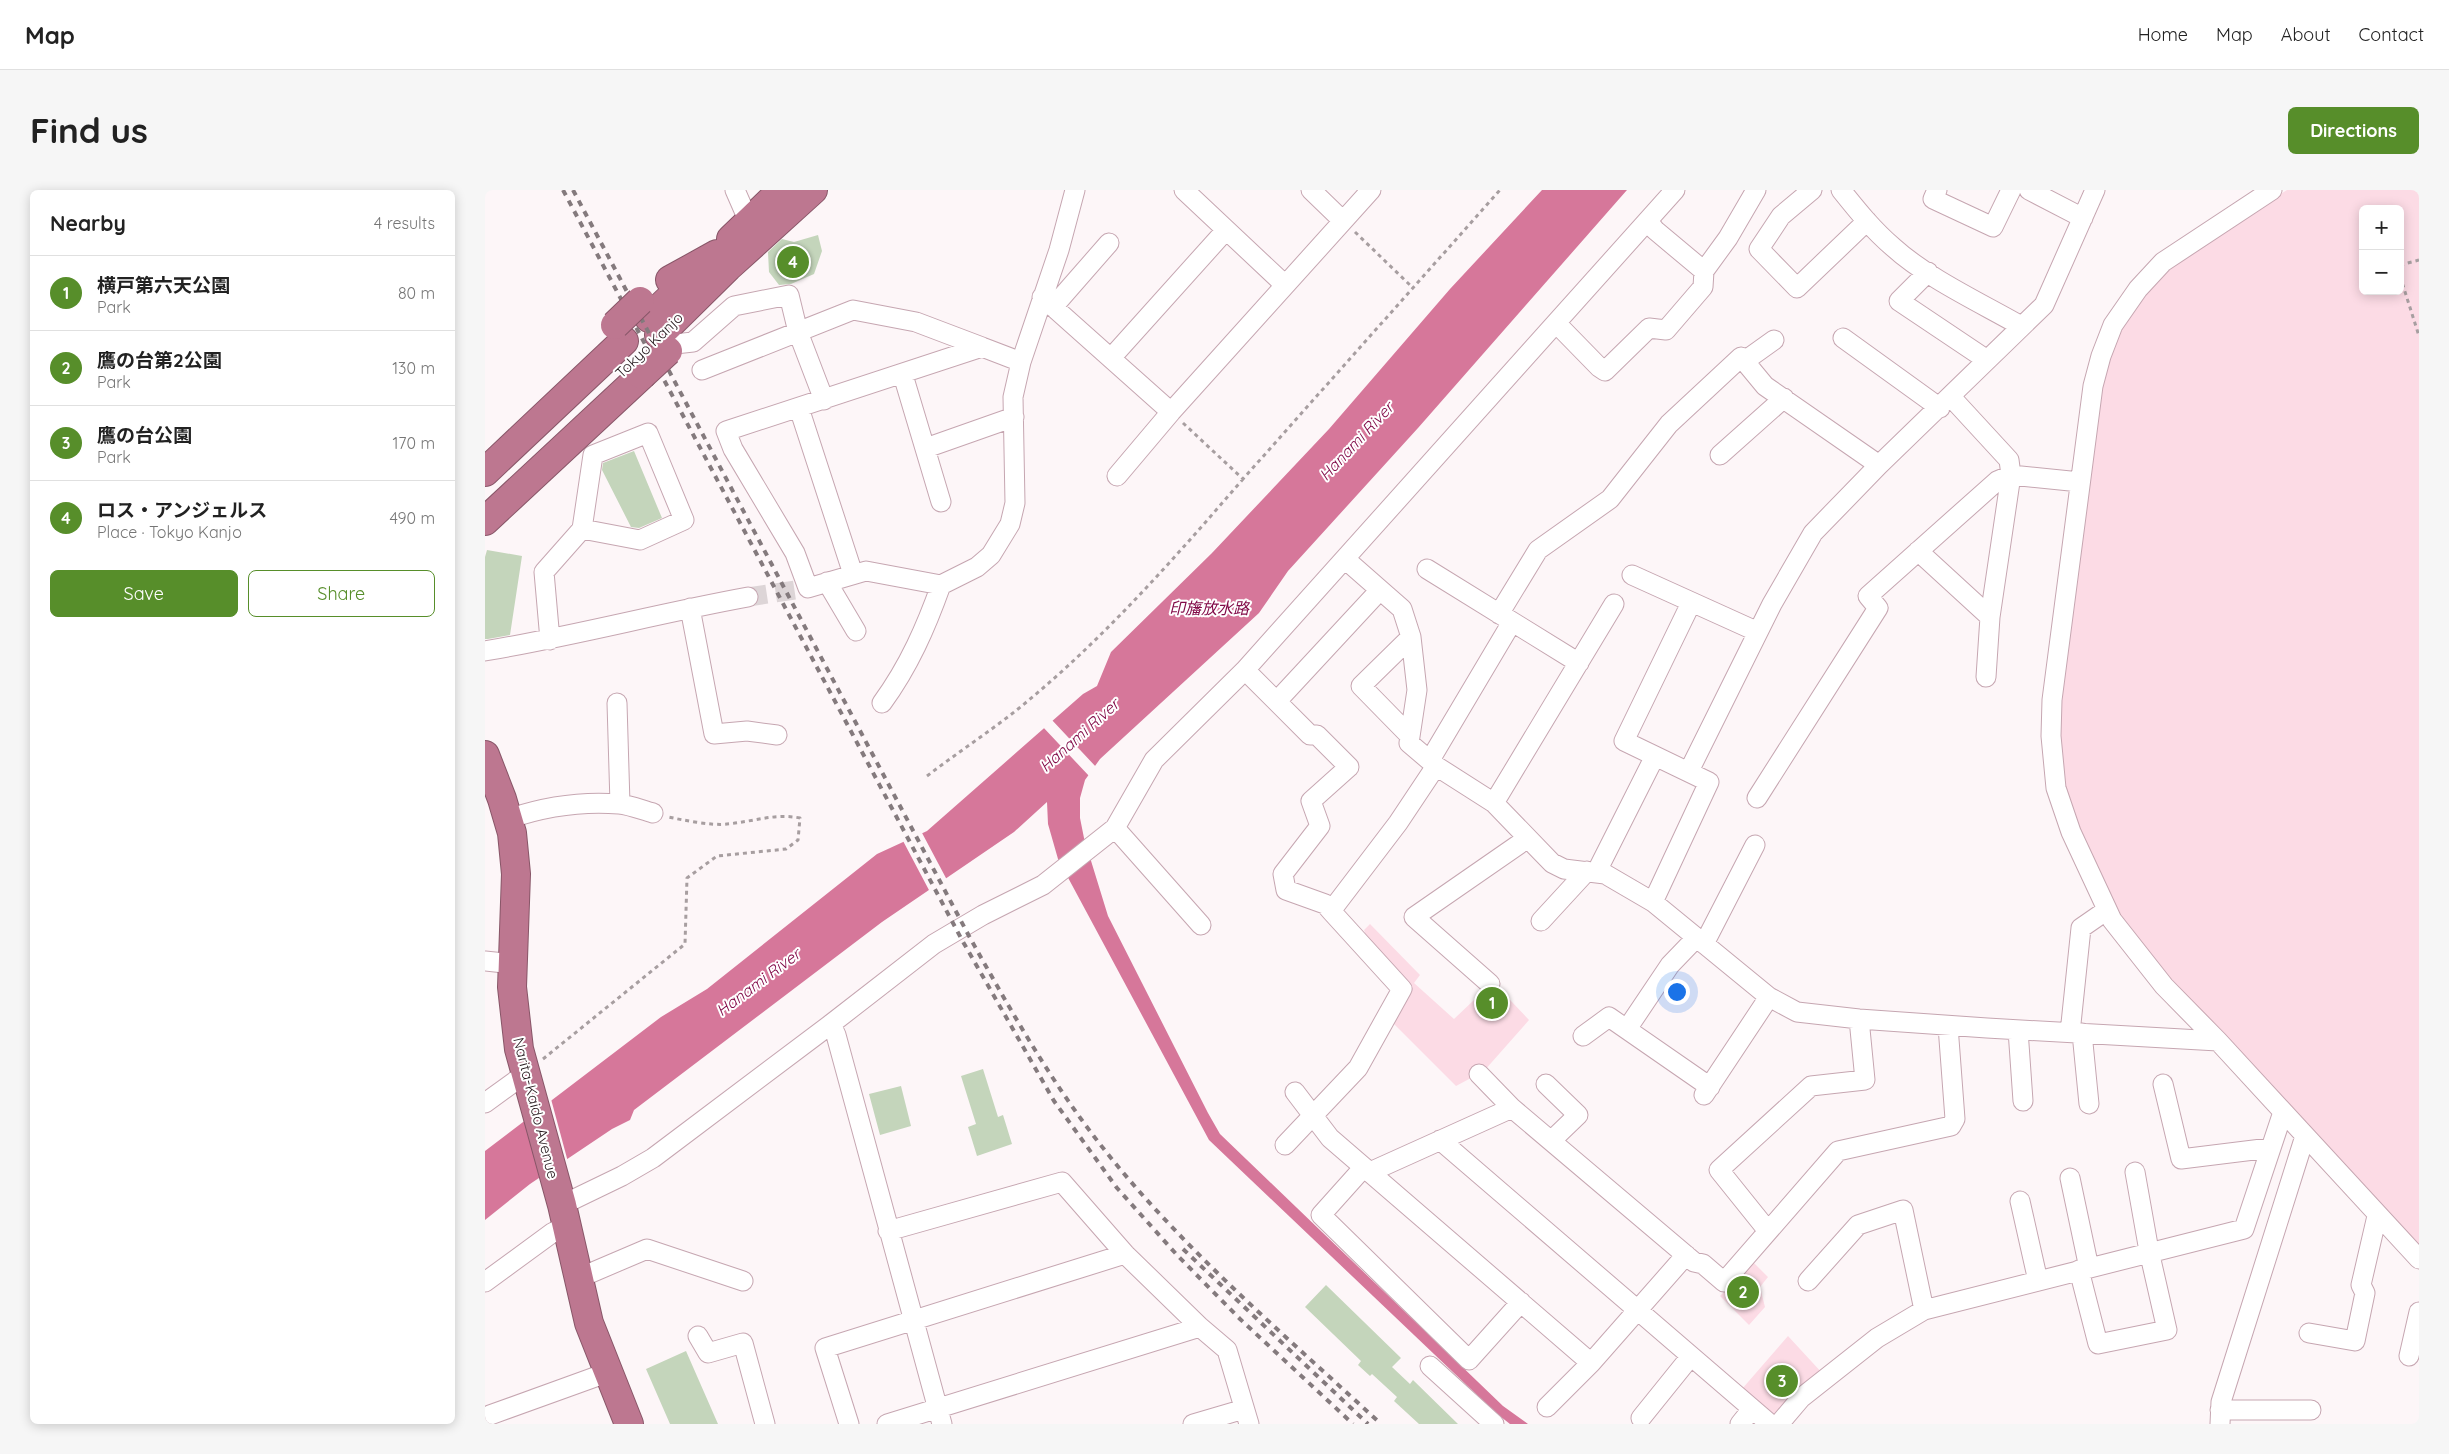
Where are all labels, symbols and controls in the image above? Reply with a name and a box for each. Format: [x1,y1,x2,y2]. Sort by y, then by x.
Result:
text: Map [25,20,75,50]
text: Home [2138,23,2188,46]
text: Map [2216,23,2253,46]
text: About [2281,23,2331,46]
text: Contact [2359,23,2424,46]
button: Directions [2288,107,2419,154]
text: Find us [30,108,148,152]
map controls [2359,205,2404,295]
button: + [2359,205,2404,250]
text: Nearby [50,210,126,236]
text: 4 results [374,213,435,233]
pin: 4 [777,243,809,281]
button: − [2359,250,2404,295]
text: 横戸第六天公園 [97,273,230,297]
text: 1 [63,283,69,303]
text: 80 m [398,283,435,303]
text: Park [97,297,131,317]
street label: Tokyo Kanjo [611,308,687,382]
text: 鷹の台第2公園 [97,348,222,372]
text: 2 [61,358,71,378]
text: 130 m [392,358,435,378]
text: Park [97,372,131,392]
water label: Hanami River [1314,396,1399,484]
text: 鷹の台公園 [97,423,192,447]
text: 3 [62,433,70,453]
text: 170 m [392,433,435,453]
text: Park [97,447,131,467]
text: ロス・アンジェルス [97,498,267,522]
text: 4 [61,508,71,528]
text: 490 m [389,508,435,528]
text: Place · Tokyo Kanjo [97,522,242,542]
button: Save [50,570,238,617]
button: Share [248,570,435,617]
water label: 印旛放水路 [1169,598,1251,618]
water label: Hanami River [1035,693,1124,776]
water label: Hanami River [712,943,806,1020]
your location [1664,979,1690,1005]
pin: 1 [1476,984,1508,1022]
street label: Narita-Kaido Avenue [509,1035,563,1181]
pin: 2 [1727,1273,1759,1311]
pin: 3 [1766,1362,1798,1400]

